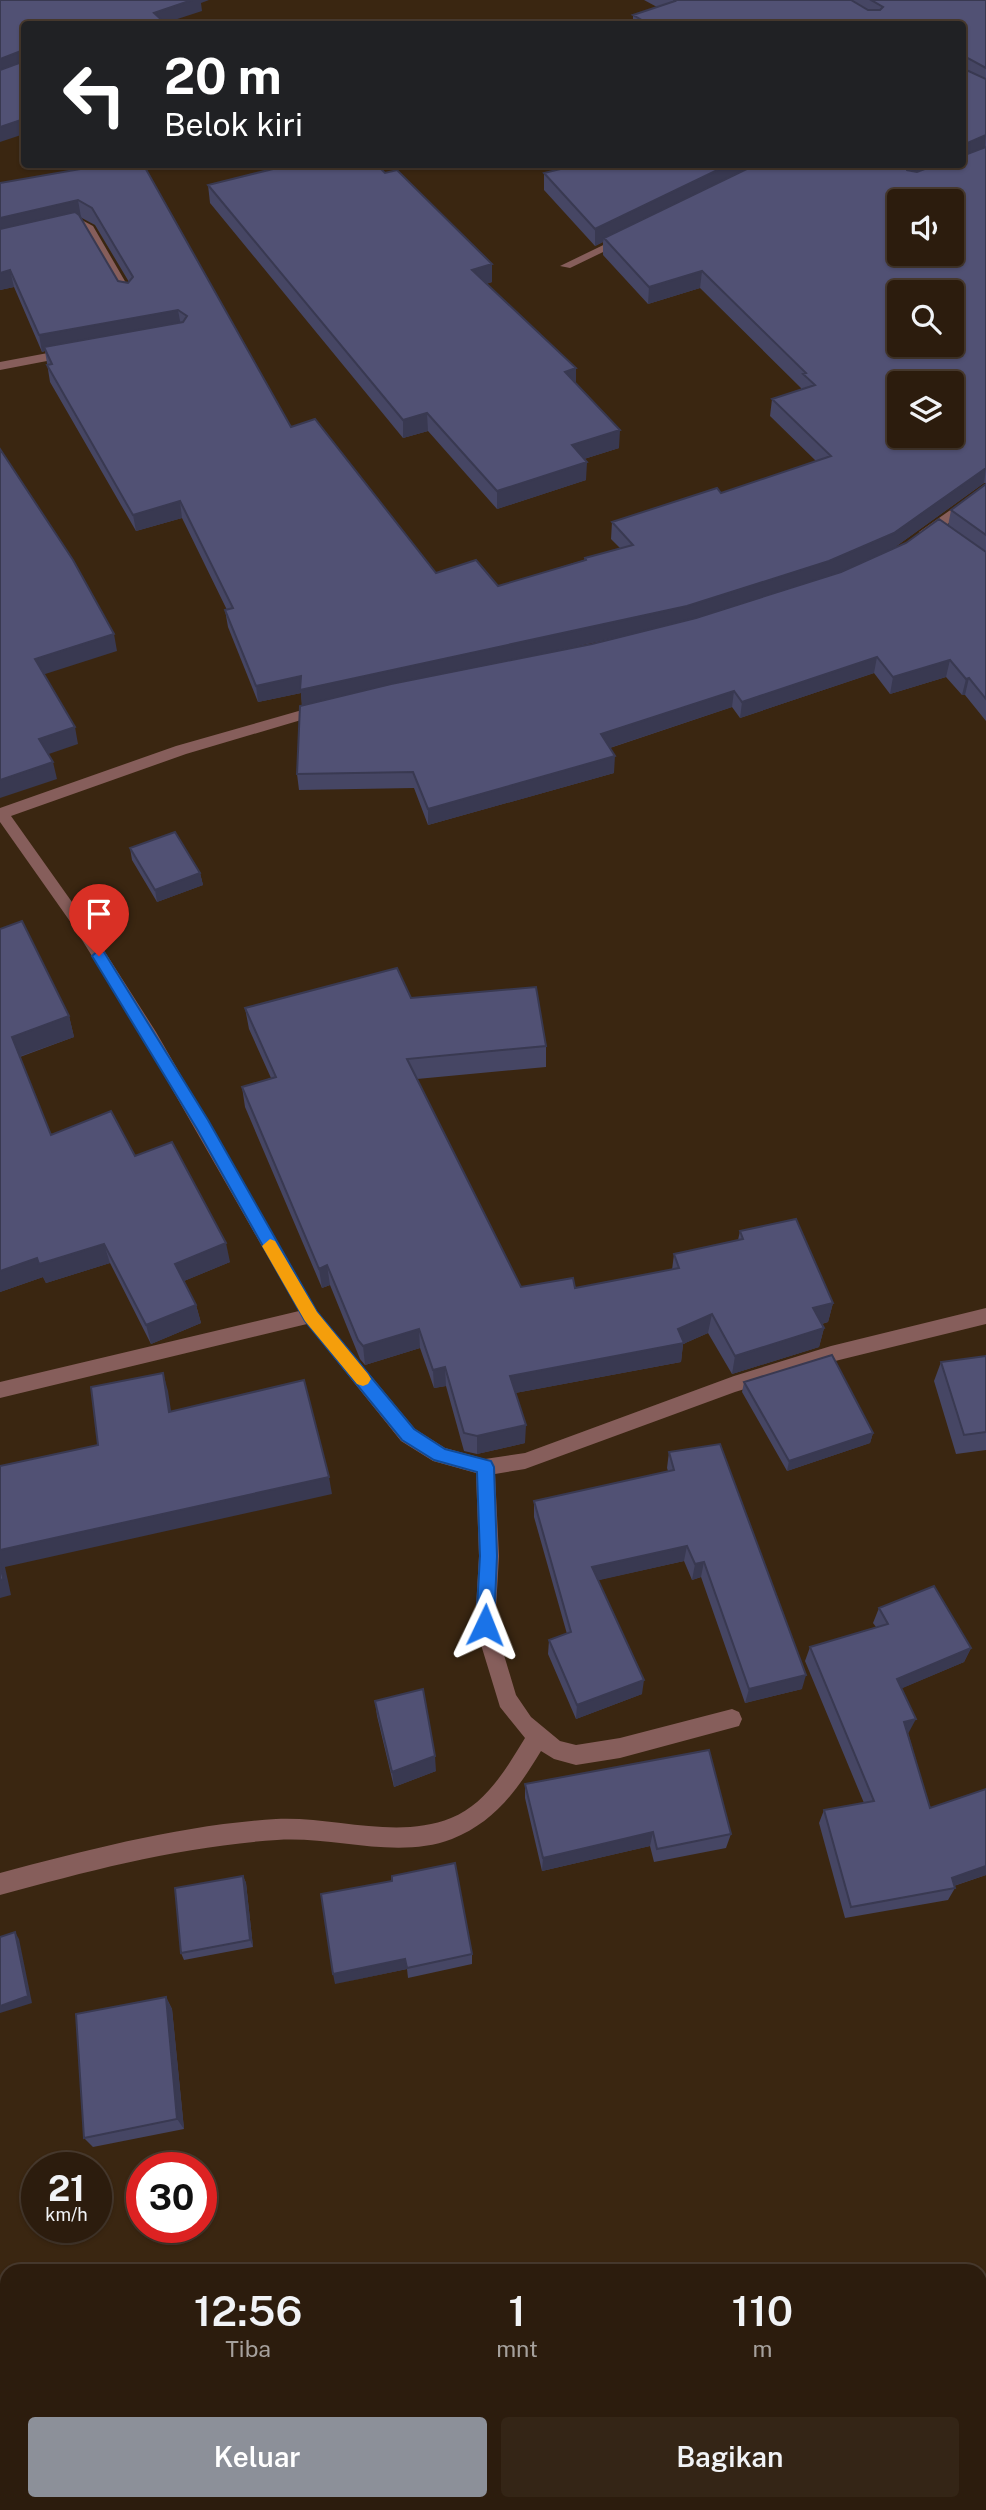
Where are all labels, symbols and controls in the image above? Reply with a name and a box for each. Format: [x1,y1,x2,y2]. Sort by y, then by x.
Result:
text: 20 m [164,47,282,105]
icon: left [49,49,140,140]
text: Belok kiri [164,106,303,143]
map controls [887,189,964,448]
button: sound [887,189,964,266]
button: search [887,280,964,357]
button: layers [887,371,964,448]
pin [69,884,129,956]
icon: arrive [80,895,118,933]
position arrow [448,1588,522,1662]
speed limit sign: 30 [126,2152,217,2243]
text: 21 [48,2168,85,2209]
text: km/h [45,2204,88,2225]
text: 12:56 [194,2286,302,2335]
text: 1 [508,2286,526,2335]
text: 110 [732,2286,793,2335]
text: Tiba [225,2335,271,2362]
text: mnt [496,2335,538,2362]
text: m [752,2335,772,2362]
button: Keluar [28,2417,487,2497]
button: Bagikan [501,2417,959,2497]

